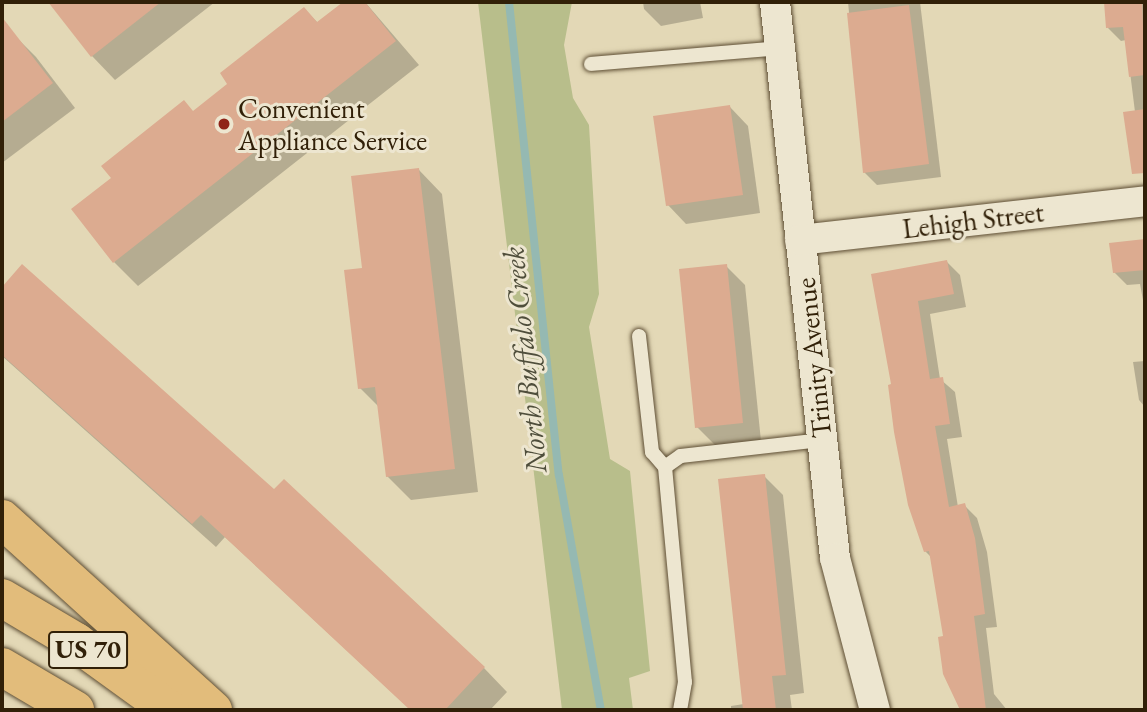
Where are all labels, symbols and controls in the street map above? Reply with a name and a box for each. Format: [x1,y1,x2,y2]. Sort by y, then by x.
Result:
place label: Convenient Appliance Service [238,91,427,157]
marker: Convenient Appliance Service [216,116,232,132]
street label: Lehigh Street [900,195,1046,245]
water label: North Buffalo Creek [495,245,555,475]
street label: Trinity Avenue [788,276,838,440]
road number: US 70 [48,628,128,672]

